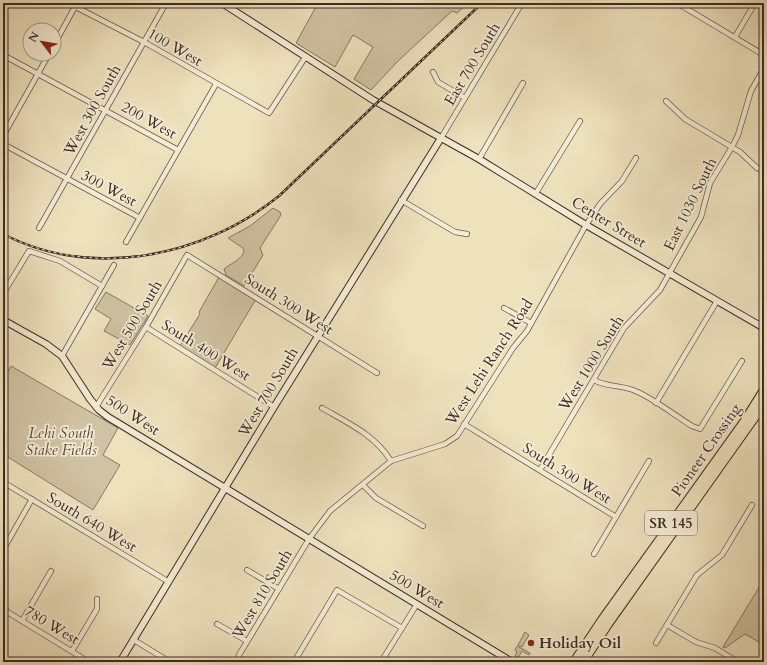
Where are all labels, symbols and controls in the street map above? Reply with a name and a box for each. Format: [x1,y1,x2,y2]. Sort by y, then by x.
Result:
street label: East 700 South [439,18,505,109]
north arrow [22,22,62,62]
street label: 100 West [144,23,206,71]
text: N [25,29,43,45]
street label: West 300 South [58,60,126,160]
street label: 200 West [118,97,180,143]
street label: East 1030 South [659,153,721,254]
street label: 300 West [78,165,141,211]
street label: Center Street [568,192,650,252]
street label: South 300 West [241,269,337,339]
street label: West 500 South [97,276,167,374]
street label: West Lehi Ranch Road [440,295,537,430]
street label: West 1000 South [553,311,629,415]
street label: South 400 West [158,315,254,385]
street label: West 700 South [233,343,303,441]
street label: 500 West [102,390,164,440]
street label: Pioneer Crossing [667,399,746,500]
park label: Lehi South Stake Fields [25,423,97,460]
street label: South 300 West [519,438,615,508]
street label: South 640 West [44,487,141,557]
road number: SR 145 [645,511,697,535]
street label: West 810 South [227,545,297,643]
street label: 500 West [386,565,448,613]
street label: 780 West [21,601,83,649]
place label: Holiday Oil [539,633,622,653]
marker: Holiday Oil [526,638,536,648]

